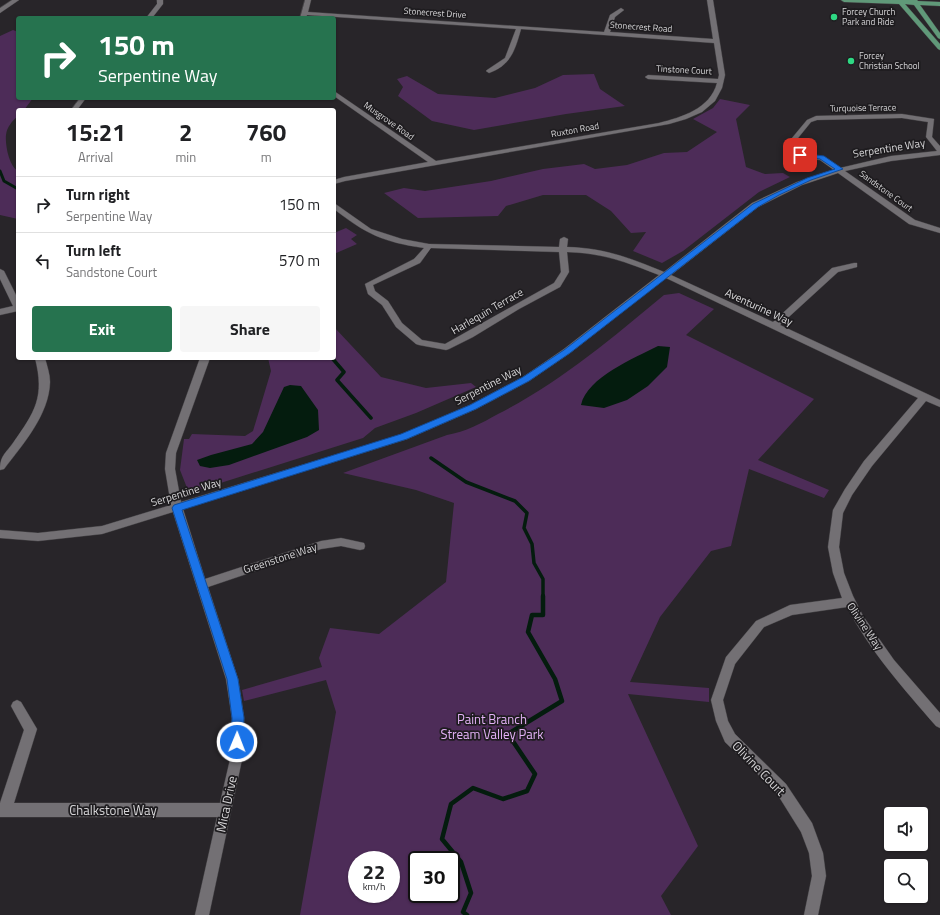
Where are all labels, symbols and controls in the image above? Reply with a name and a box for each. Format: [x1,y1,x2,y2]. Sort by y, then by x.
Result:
street label: Stonecrest Drive [403,4,467,21]
place label: Forcey Church Park and Ride [842,5,895,28]
marker: Forcey Church Park and Ride [829,12,839,22]
street label: Stonecrest Road [609,18,673,35]
text: 150 m [98,23,175,66]
icon: right [32,32,84,84]
place label: Forcey Christian School [859,49,920,72]
marker: Forcey Christian School [846,56,856,66]
text: Serpentine Way [98,62,218,89]
street label: Tinstone Court [656,62,713,77]
street label: Musgrove Road [361,98,417,143]
street label: Turquoise Terrace [830,100,897,115]
text: 15:21 [66,114,126,150]
text: 2 [179,114,193,150]
text: 760 [246,114,286,150]
street label: Ruxton Road [550,119,600,140]
street label: Serpentine Way [852,134,927,162]
pin [783,138,817,172]
icon: arrive [789,144,811,166]
text: Arrival [78,147,113,167]
text: min [175,147,196,167]
text: m [261,147,272,167]
street label: Sandstone Court [857,167,916,215]
text: Turn right [66,183,130,206]
text: 150 m [279,193,320,216]
icon: right [32,194,54,216]
text: Serpentine Way [66,206,152,226]
text: Turn left [66,239,121,262]
text: 570 m [279,249,320,272]
icon: left [32,250,54,272]
text: Sandstone Court [66,262,157,282]
street label: Harlequin Terrace [448,284,526,338]
street label: Aventurine Way [722,284,796,330]
button: Exit [32,306,172,352]
button: Share [180,306,320,352]
street label: Serpentine Way [452,361,525,409]
street label: Serpentine Way [149,473,224,510]
street label: Greenstone Way [241,538,320,577]
street label: Olivine Way [843,599,887,653]
park label: Paint Branch Stream Valley Park [441,709,543,744]
position arrow [216,721,258,763]
street label: Olivine Court [728,736,791,800]
street label: Mica Drive [210,774,242,834]
street label: Chalkstone Way [69,800,157,820]
map controls [884,807,928,903]
button: sound [884,807,928,851]
speed limit sign: 30 [408,851,460,903]
text: 22 [363,856,385,887]
button: search [884,859,928,903]
text: km/h [363,879,385,894]

